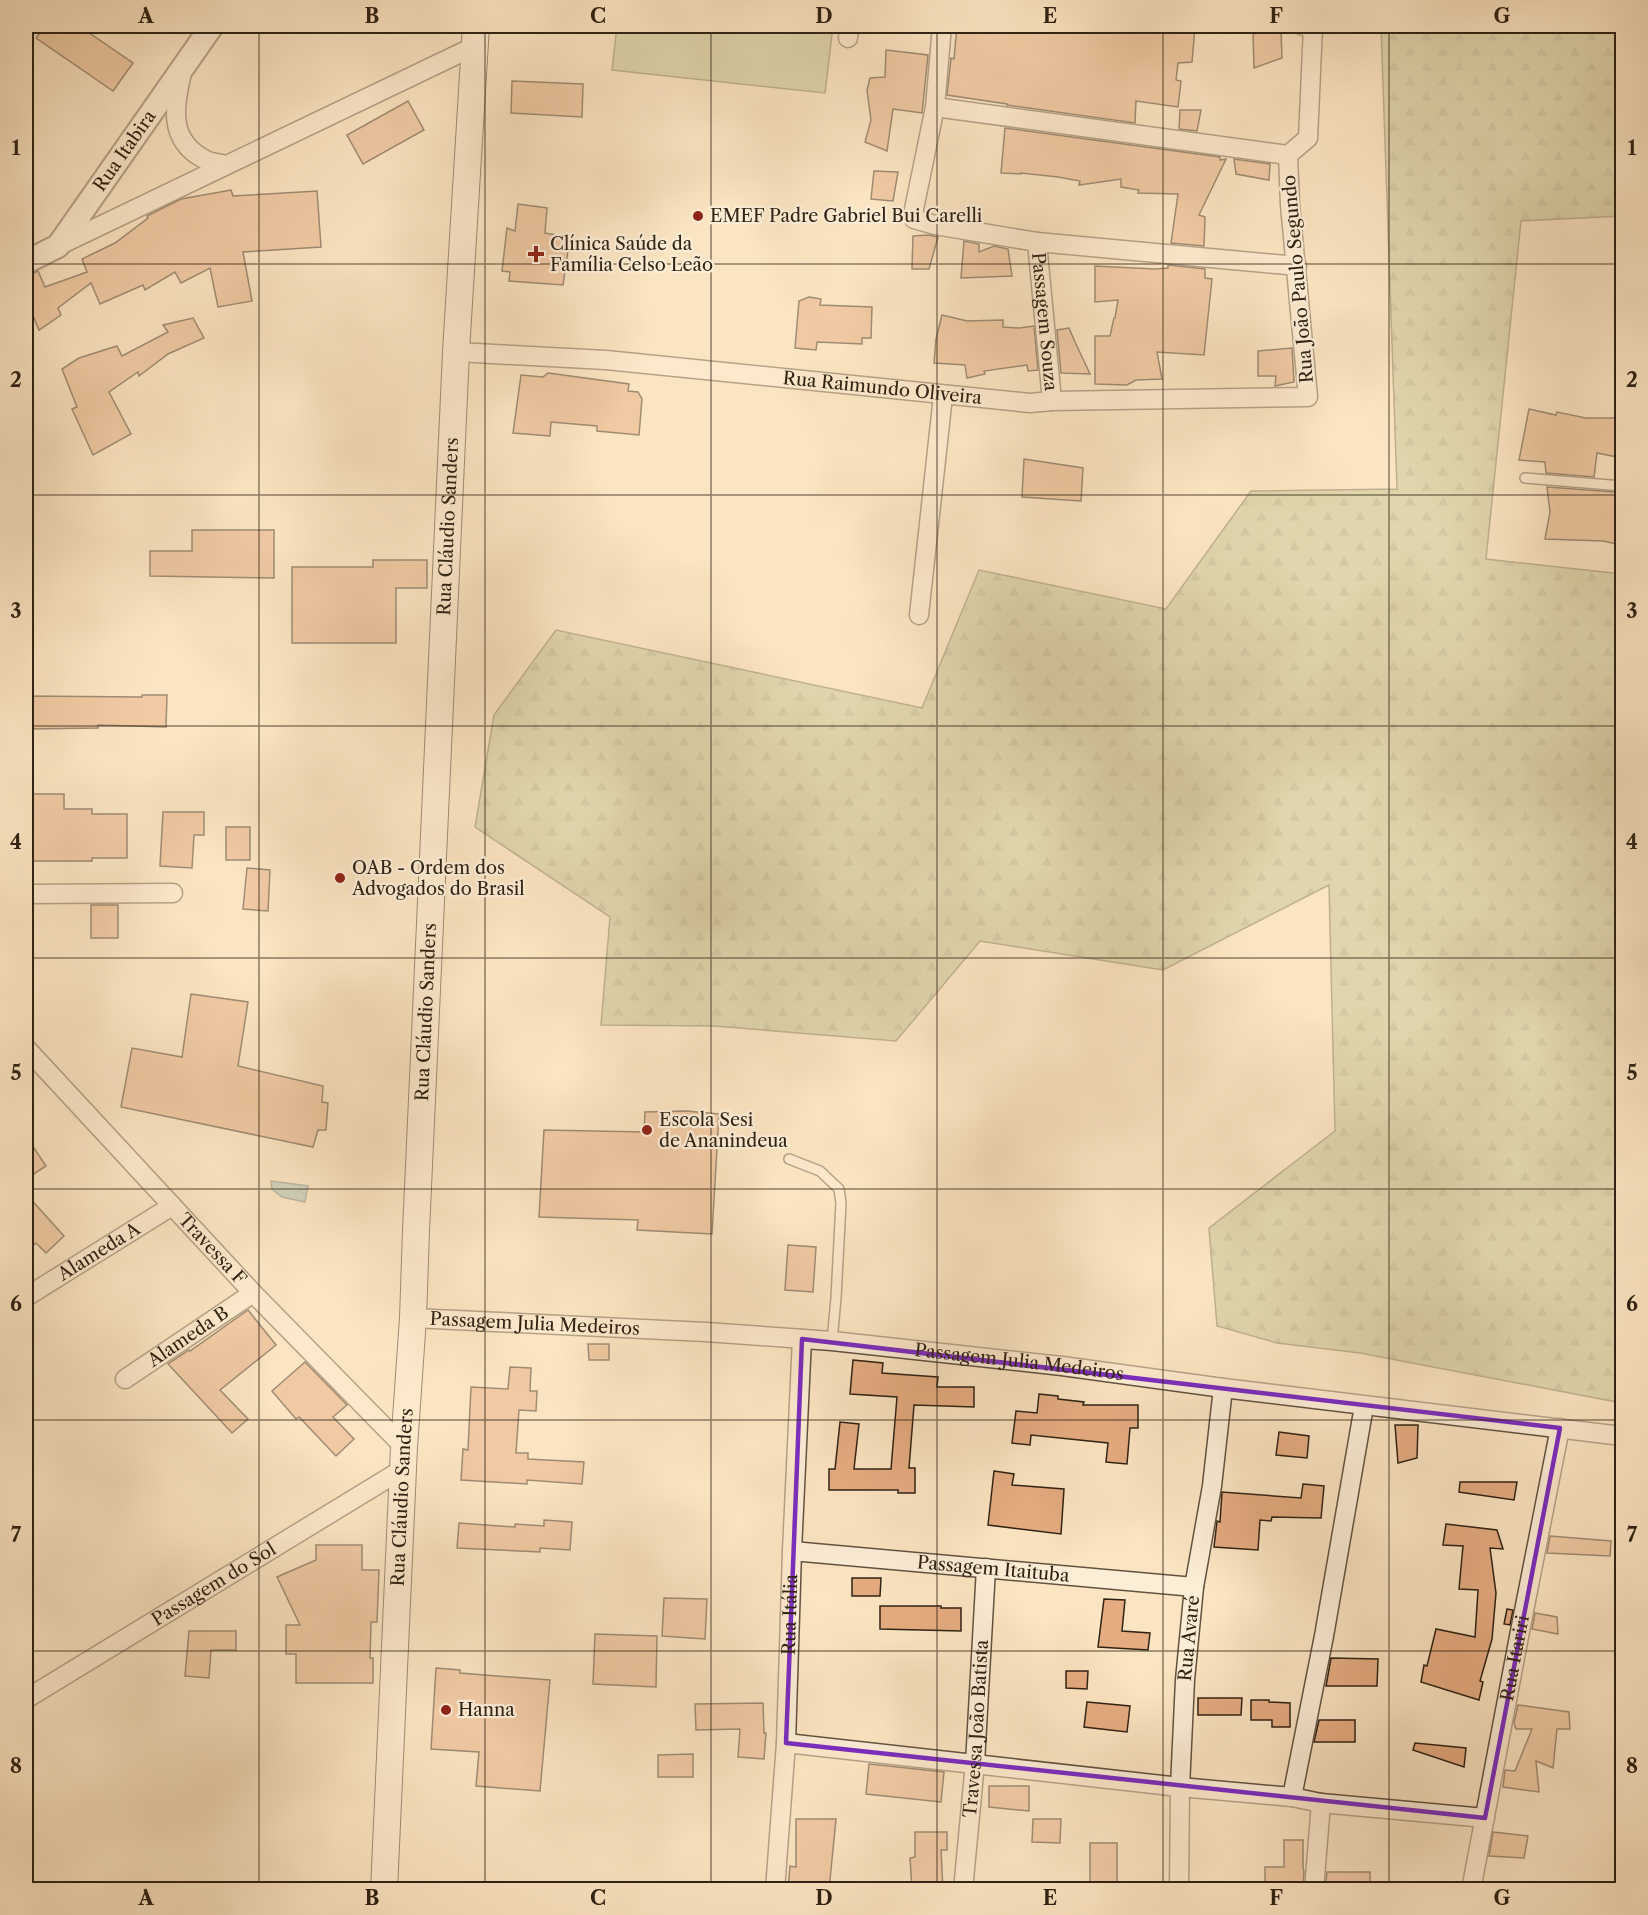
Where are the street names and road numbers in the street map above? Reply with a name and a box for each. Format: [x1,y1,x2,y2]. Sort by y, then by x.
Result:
street label: Rua Itabira [89,106,161,196]
street label: Rua João Paulo Segundo [1278,174,1318,384]
street label: Passagem Souza [1027,251,1062,392]
street label: Rua Raimundo Oliveira [782,367,983,409]
street label: Rua Cláudio Sanders [433,437,463,616]
street label: Rua Cláudio Sanders [411,922,441,1102]
street label: Travessa F [174,1209,251,1290]
street label: Alameda A [53,1217,145,1286]
street label: Alameda B [143,1302,233,1372]
street label: Passagem Julia Medeiros [429,1308,640,1340]
street label: Passagem Julia Medeiros [914,1339,1125,1385]
street label: Rua Cláudio Sanders [387,1408,418,1587]
street label: Passagem do Sol [148,1538,280,1631]
street label: Passagem Itaituba [916,1551,1071,1587]
street label: Rua Itália [778,1573,802,1655]
street label: Rua Avaré [1174,1594,1204,1682]
street label: Rua Itariri [1496,1613,1534,1703]
street label: Travessa João Batista [959,1639,993,1818]

